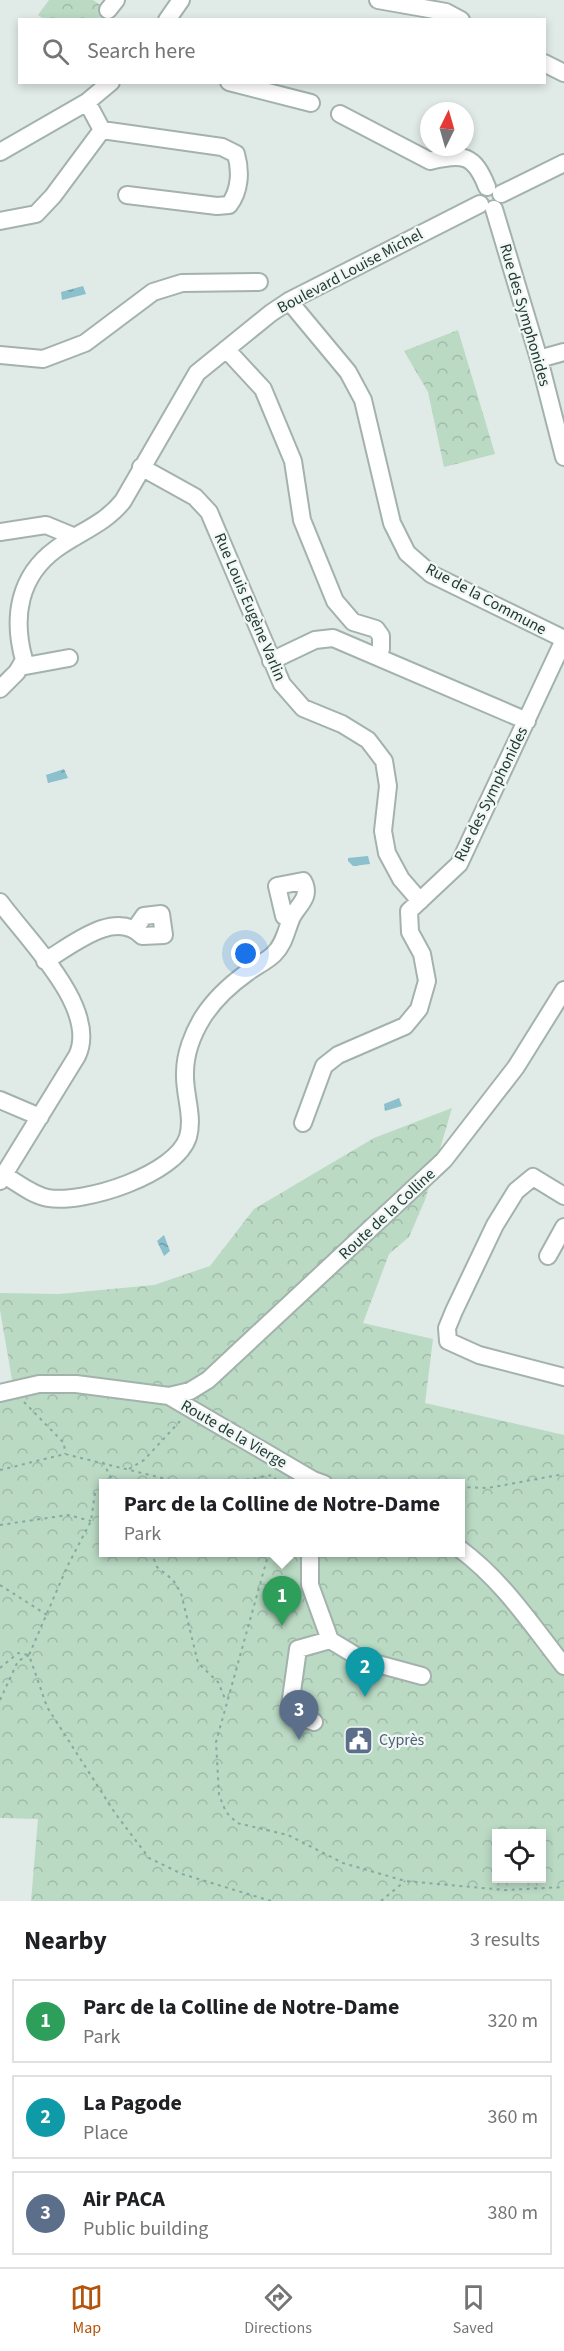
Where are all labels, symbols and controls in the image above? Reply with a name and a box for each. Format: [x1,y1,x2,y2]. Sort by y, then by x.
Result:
search box [18,18,546,84]
icon: search [39,35,72,68]
text: Search here [87,35,195,67]
north arrow [420,102,474,156]
street label: Boulevard Louise Michel [273,223,427,319]
street label: Rue des Symphonides [494,241,556,389]
street label: Rue Louis Eugène Varlin [209,530,291,684]
street label: Rue de la Commune [422,558,550,640]
street label: Rue des Symphonides [449,723,533,865]
your location [231,939,260,968]
street label: Route de la Colline [334,1163,440,1265]
street label: Route de la Vierge [177,1395,291,1473]
popup [99,1479,465,1557]
text: Parc de la Colline de Notre-Dame [124,1488,440,1520]
text: Park [124,1520,161,1548]
pin: 1 [262,1576,302,1626]
pin: 2 [346,1648,385,1697]
pin: 3 [280,1690,318,1740]
public building icon: Cyprès [342,1724,374,1756]
place label: Cyprès [379,1729,425,1751]
map controls [492,1829,546,1883]
button: locate [492,1829,546,1883]
text: Nearby [24,1922,107,1959]
text: 3 results [470,1926,540,1954]
text: Parc de la Colline de Notre-Dame [83,1991,399,2023]
text: 1 [40,2007,51,2035]
text: 320 m [488,2007,538,2035]
text: Park [83,2023,120,2051]
text: La Pagode [83,2087,182,2119]
text: 2 [40,2103,51,2131]
text: 360 m [488,2103,538,2131]
text: Place [83,2119,128,2147]
text: Air PACA [83,2183,165,2215]
text: 3 [40,2199,51,2227]
text: 380 m [488,2199,538,2227]
text: Public building [83,2215,208,2243]
tab: Map [70,2281,103,2339]
tab: Directions [244,2281,312,2339]
tab: Saved [453,2281,494,2339]

